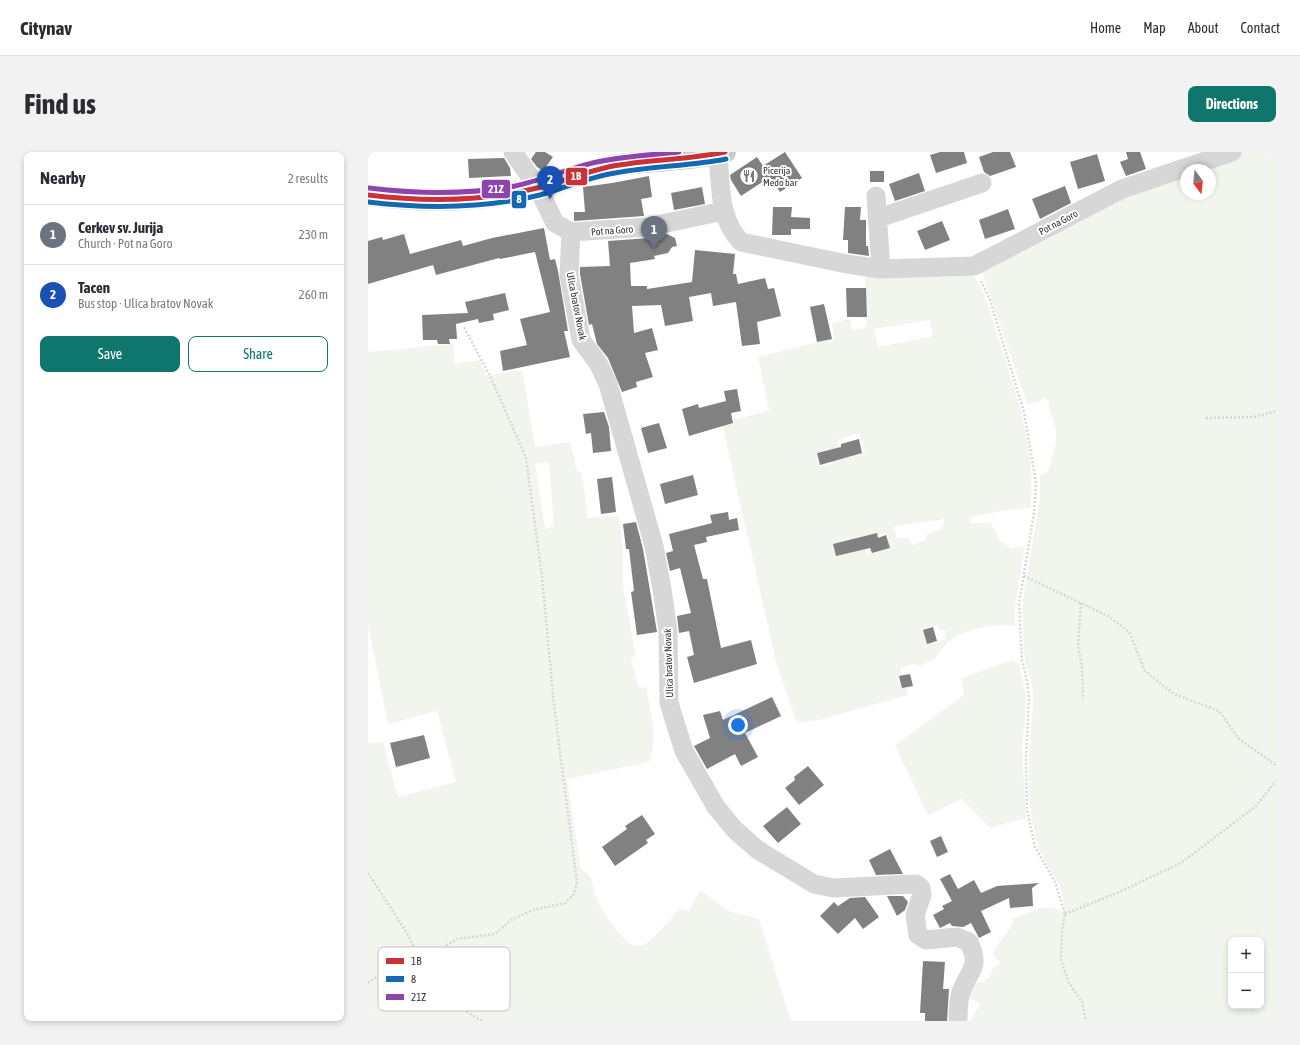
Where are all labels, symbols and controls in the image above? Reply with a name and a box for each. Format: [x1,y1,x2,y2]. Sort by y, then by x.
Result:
text: Citynav [20,17,72,39]
text: Home [1090,20,1121,36]
text: Map [1143,20,1166,36]
text: About [1188,20,1219,36]
text: Contact [1241,20,1280,36]
button: Directions [1188,86,1276,122]
text: Find us [24,88,96,120]
north arrow [1180,164,1216,200]
restaurant icon: Picerija Medo bar [738,165,760,187]
place label: Picerija Medo bar [763,165,798,188]
pin: 2 [537,166,563,199]
line badge: 1B [565,167,588,186]
text: Nearby [40,168,86,188]
text: 1B [571,170,582,182]
text: 2 results [288,171,328,186]
line badge: 21Z [481,179,511,199]
text: 21Z [488,183,504,195]
line badge: 8 [511,190,527,209]
text: 8 [516,193,522,205]
street label: Pot na Goro [1037,208,1080,237]
pin: 1 [641,216,667,249]
text: Cerkev sv. Jurija [78,219,163,236]
street label: Pot na Goro [591,224,634,237]
text: 1 [50,227,56,242]
text: 230 m [299,227,328,242]
text: Church · Pot na Goro [78,236,173,251]
street label: Ulica bratov Novak [565,271,589,342]
text: Tacen [78,279,110,296]
text: 2 [50,287,56,302]
text: 260 m [299,287,328,302]
text: Bus stop · Ulica bratov Novak [78,296,214,311]
button: Save [40,336,180,372]
button: Share [188,336,328,372]
street label: Ulica bratov Novak [662,628,675,698]
your location [728,715,748,735]
map controls [1228,937,1264,1009]
button: + [1228,937,1264,973]
legend [378,947,510,1011]
text: 1B [411,955,422,967]
text: 8 [411,973,416,985]
button: − [1228,973,1264,1009]
text: 21Z [411,991,426,1003]

